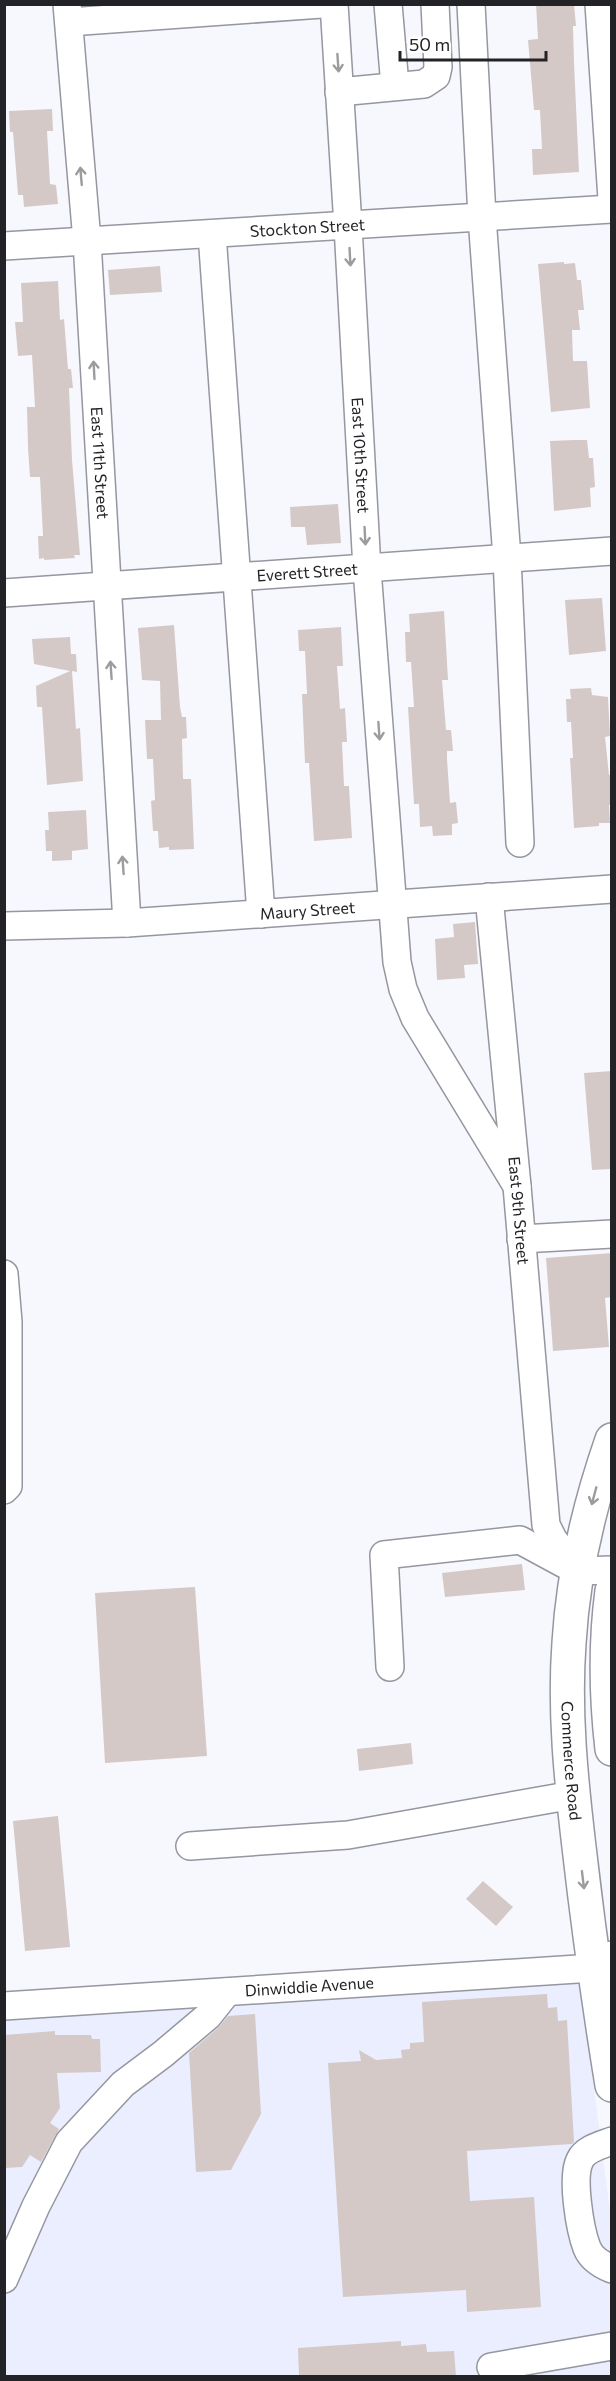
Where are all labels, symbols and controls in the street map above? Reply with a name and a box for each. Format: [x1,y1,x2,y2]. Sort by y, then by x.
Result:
scale bar [400,24,546,62]
text: 50 m [409,33,450,55]
one-way arrow [332,52,343,72]
one-way arrow [75,166,86,186]
street label: Stockton Street [249,214,366,240]
one-way arrow [345,247,356,267]
one-way arrow [88,361,99,381]
street label: East 10th Street [348,397,374,514]
street label: East 11th Street [88,406,113,520]
one-way arrow [360,526,371,546]
street label: Everett Street [256,559,359,585]
one-way arrow [105,660,116,680]
one-way arrow [374,720,385,740]
one-way arrow [117,855,128,875]
street label: Maury Street [259,897,356,923]
street label: East 9th Street [505,1156,534,1266]
one-way arrow [588,1486,599,1505]
street label: Commerce Road [558,1701,586,1821]
one-way arrow [578,1870,589,1889]
street label: Dinwiddie Avenue [244,1972,375,1999]

